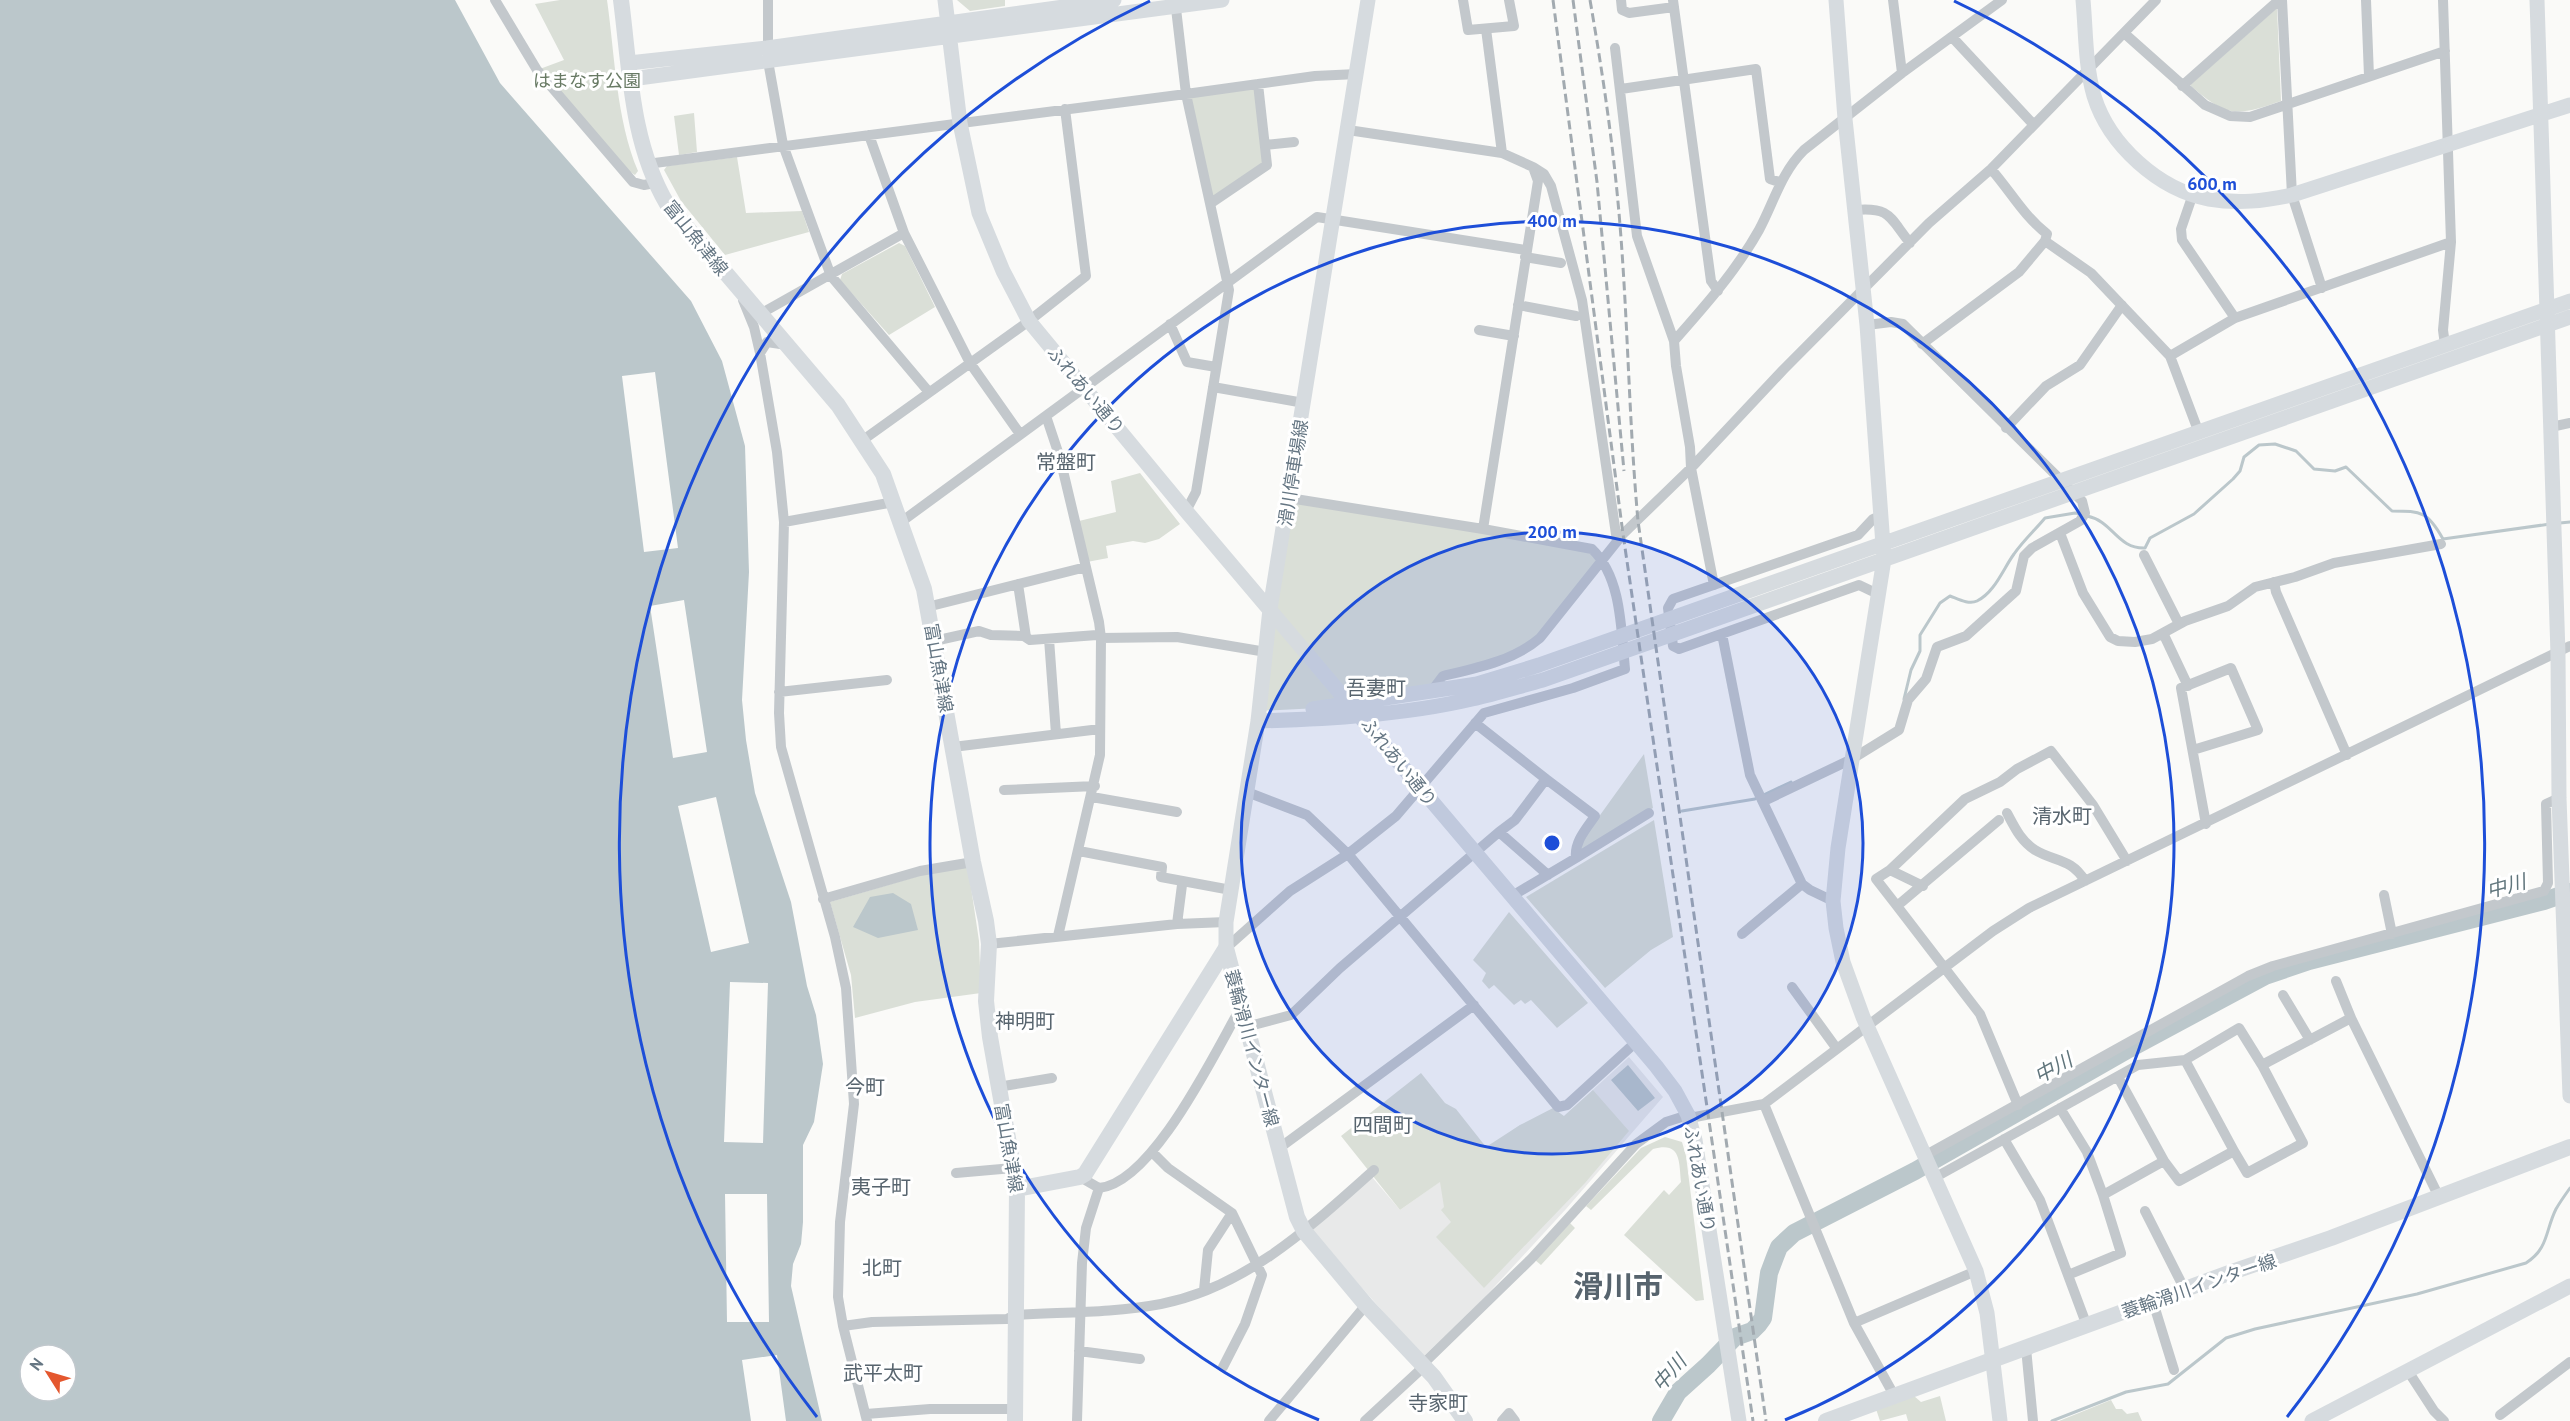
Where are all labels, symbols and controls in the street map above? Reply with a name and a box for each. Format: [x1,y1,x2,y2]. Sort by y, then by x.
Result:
park label: はまなす公園 [533,69,641,92]
text: 600 m [2187,172,2237,195]
street label: 富山魚津線 [659,196,733,280]
text: 400 m [1527,209,1577,232]
street label: ふれあい通り [1042,341,1130,439]
street label: 滑川停車場線 [1273,418,1313,528]
district label: 常盤町 [1036,449,1096,475]
text: 200 m [1527,520,1577,543]
street label: 富山魚津線 [920,622,958,714]
district label: 吾妻町 [1346,675,1406,701]
street label: ふれあい通り [1356,713,1442,811]
district label: 清水町 [2032,803,2092,829]
centre of rings [1542,833,1562,853]
water label: 中川 [2483,868,2531,904]
street label: 蓑輪滑川インター線 [1220,967,1284,1129]
district label: 神明町 [995,1008,1055,1034]
water label: 中川 [2029,1046,2079,1089]
district label: 今町 [845,1074,885,1100]
street label: 富山魚津線 [990,1102,1028,1194]
district label: 四間町 [1353,1112,1413,1138]
street label: ふれあい通り [1679,1124,1721,1234]
district label: 夷子町 [851,1174,911,1200]
street label: 蓑輪滑川インター線 [2119,1249,2279,1323]
district label: 北町 [862,1255,902,1281]
district label: 滑川市 [1573,1266,1663,1305]
north arrow [18,1343,78,1403]
water label: 中川 [1646,1348,1693,1397]
text: N [25,1354,47,1374]
district label: 武平太町 [843,1360,923,1386]
district label: 寺家町 [1408,1390,1468,1416]

